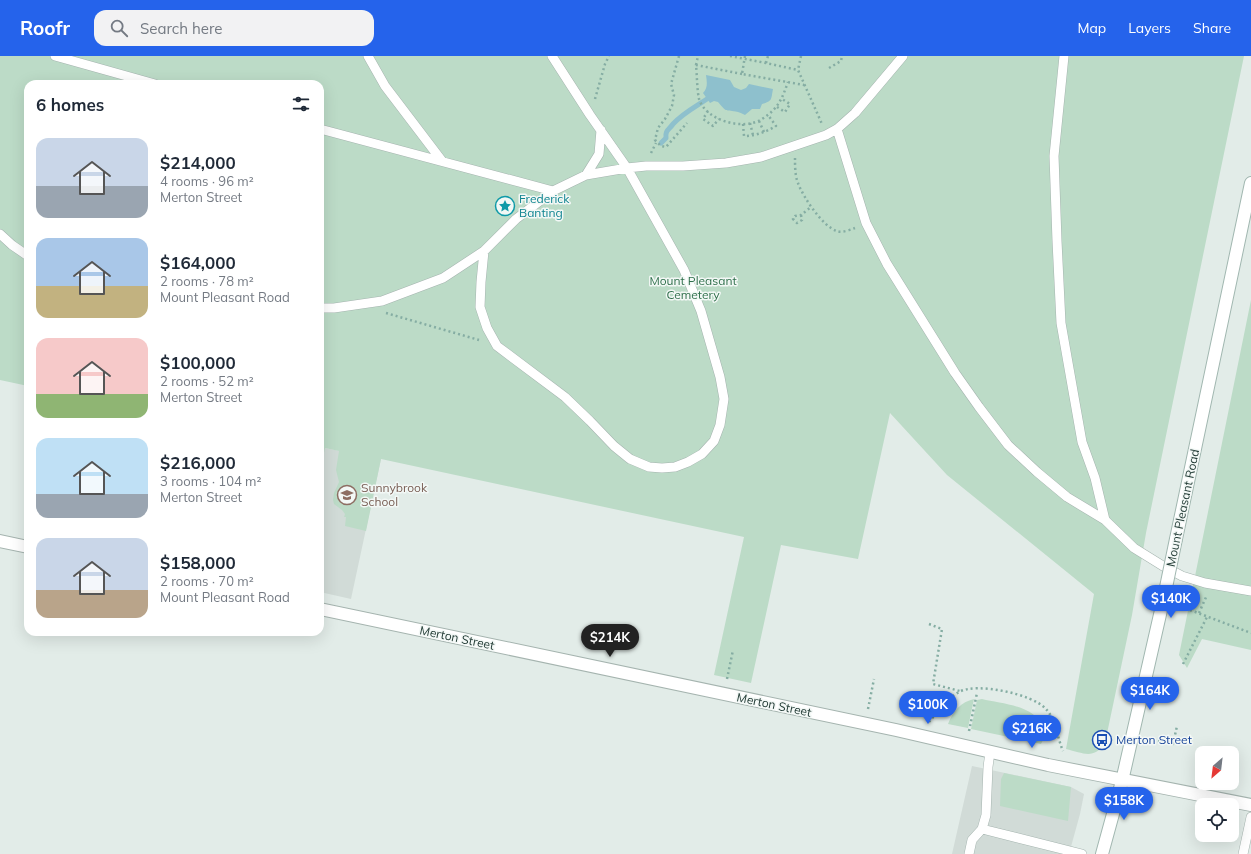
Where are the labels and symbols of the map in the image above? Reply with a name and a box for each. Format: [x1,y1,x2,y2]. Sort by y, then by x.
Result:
place label: Frederick Banting [519,191,570,220]
place icon: Frederick Banting [494,195,516,217]
park label: Mount Pleasant Cemetery [649,273,737,302]
street label: Mount Pleasant Road [1163,448,1202,568]
place label: Sunnybrook School [361,480,428,509]
school or university icon: Sunnybrook School [336,484,358,506]
pin: $140K [1143,585,1199,619]
street label: Merton Street [418,622,496,653]
pin: $214K [582,624,638,658]
pin: $164K [1122,677,1178,711]
street label: Merton Street [735,689,813,720]
pin: $100K [900,691,956,725]
pin: $216K [1004,715,1060,749]
bus stop icon: Merton Street [1091,729,1113,751]
place label: Merton Street [1116,732,1192,747]
north arrow [1195,746,1239,790]
pin: $158K [1096,787,1152,821]

